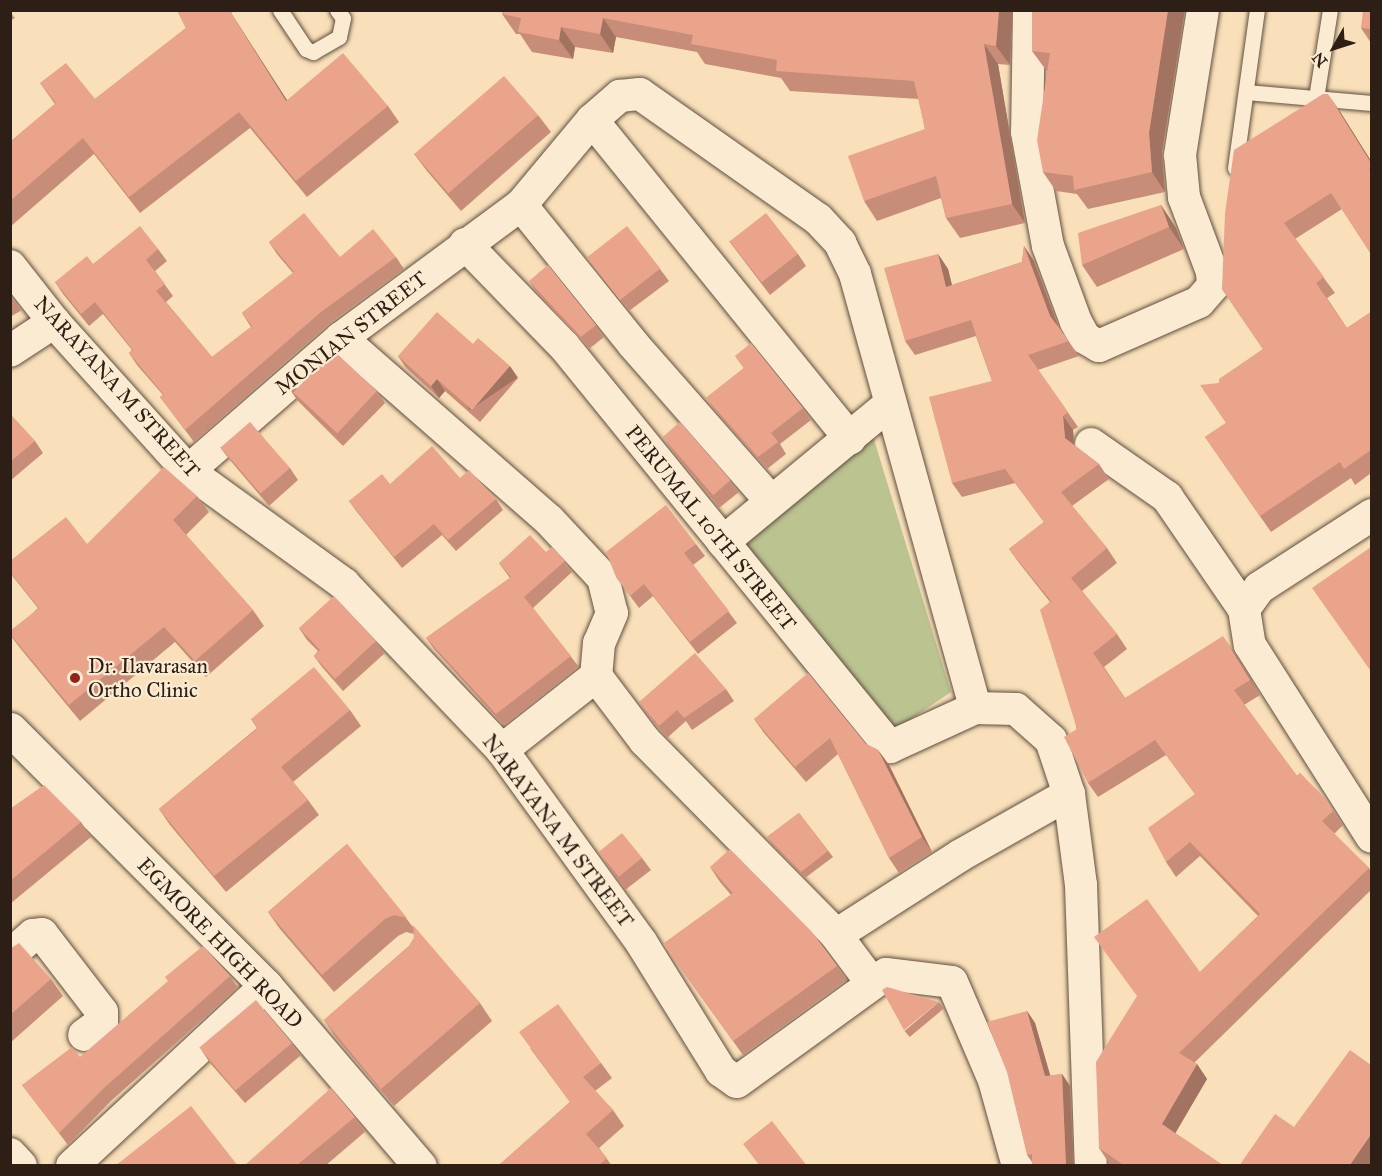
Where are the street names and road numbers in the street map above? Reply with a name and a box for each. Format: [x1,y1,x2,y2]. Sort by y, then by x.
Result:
street label: MONIAN STREET [270,266,432,400]
street label: NARAYANA M STREET [29,291,205,483]
street label: PERUMAL 10TH STREET [620,420,802,636]
street label: NARAYANA M STREET [477,729,639,933]
street label: EGMORE HIGH ROAD [132,852,308,1034]

